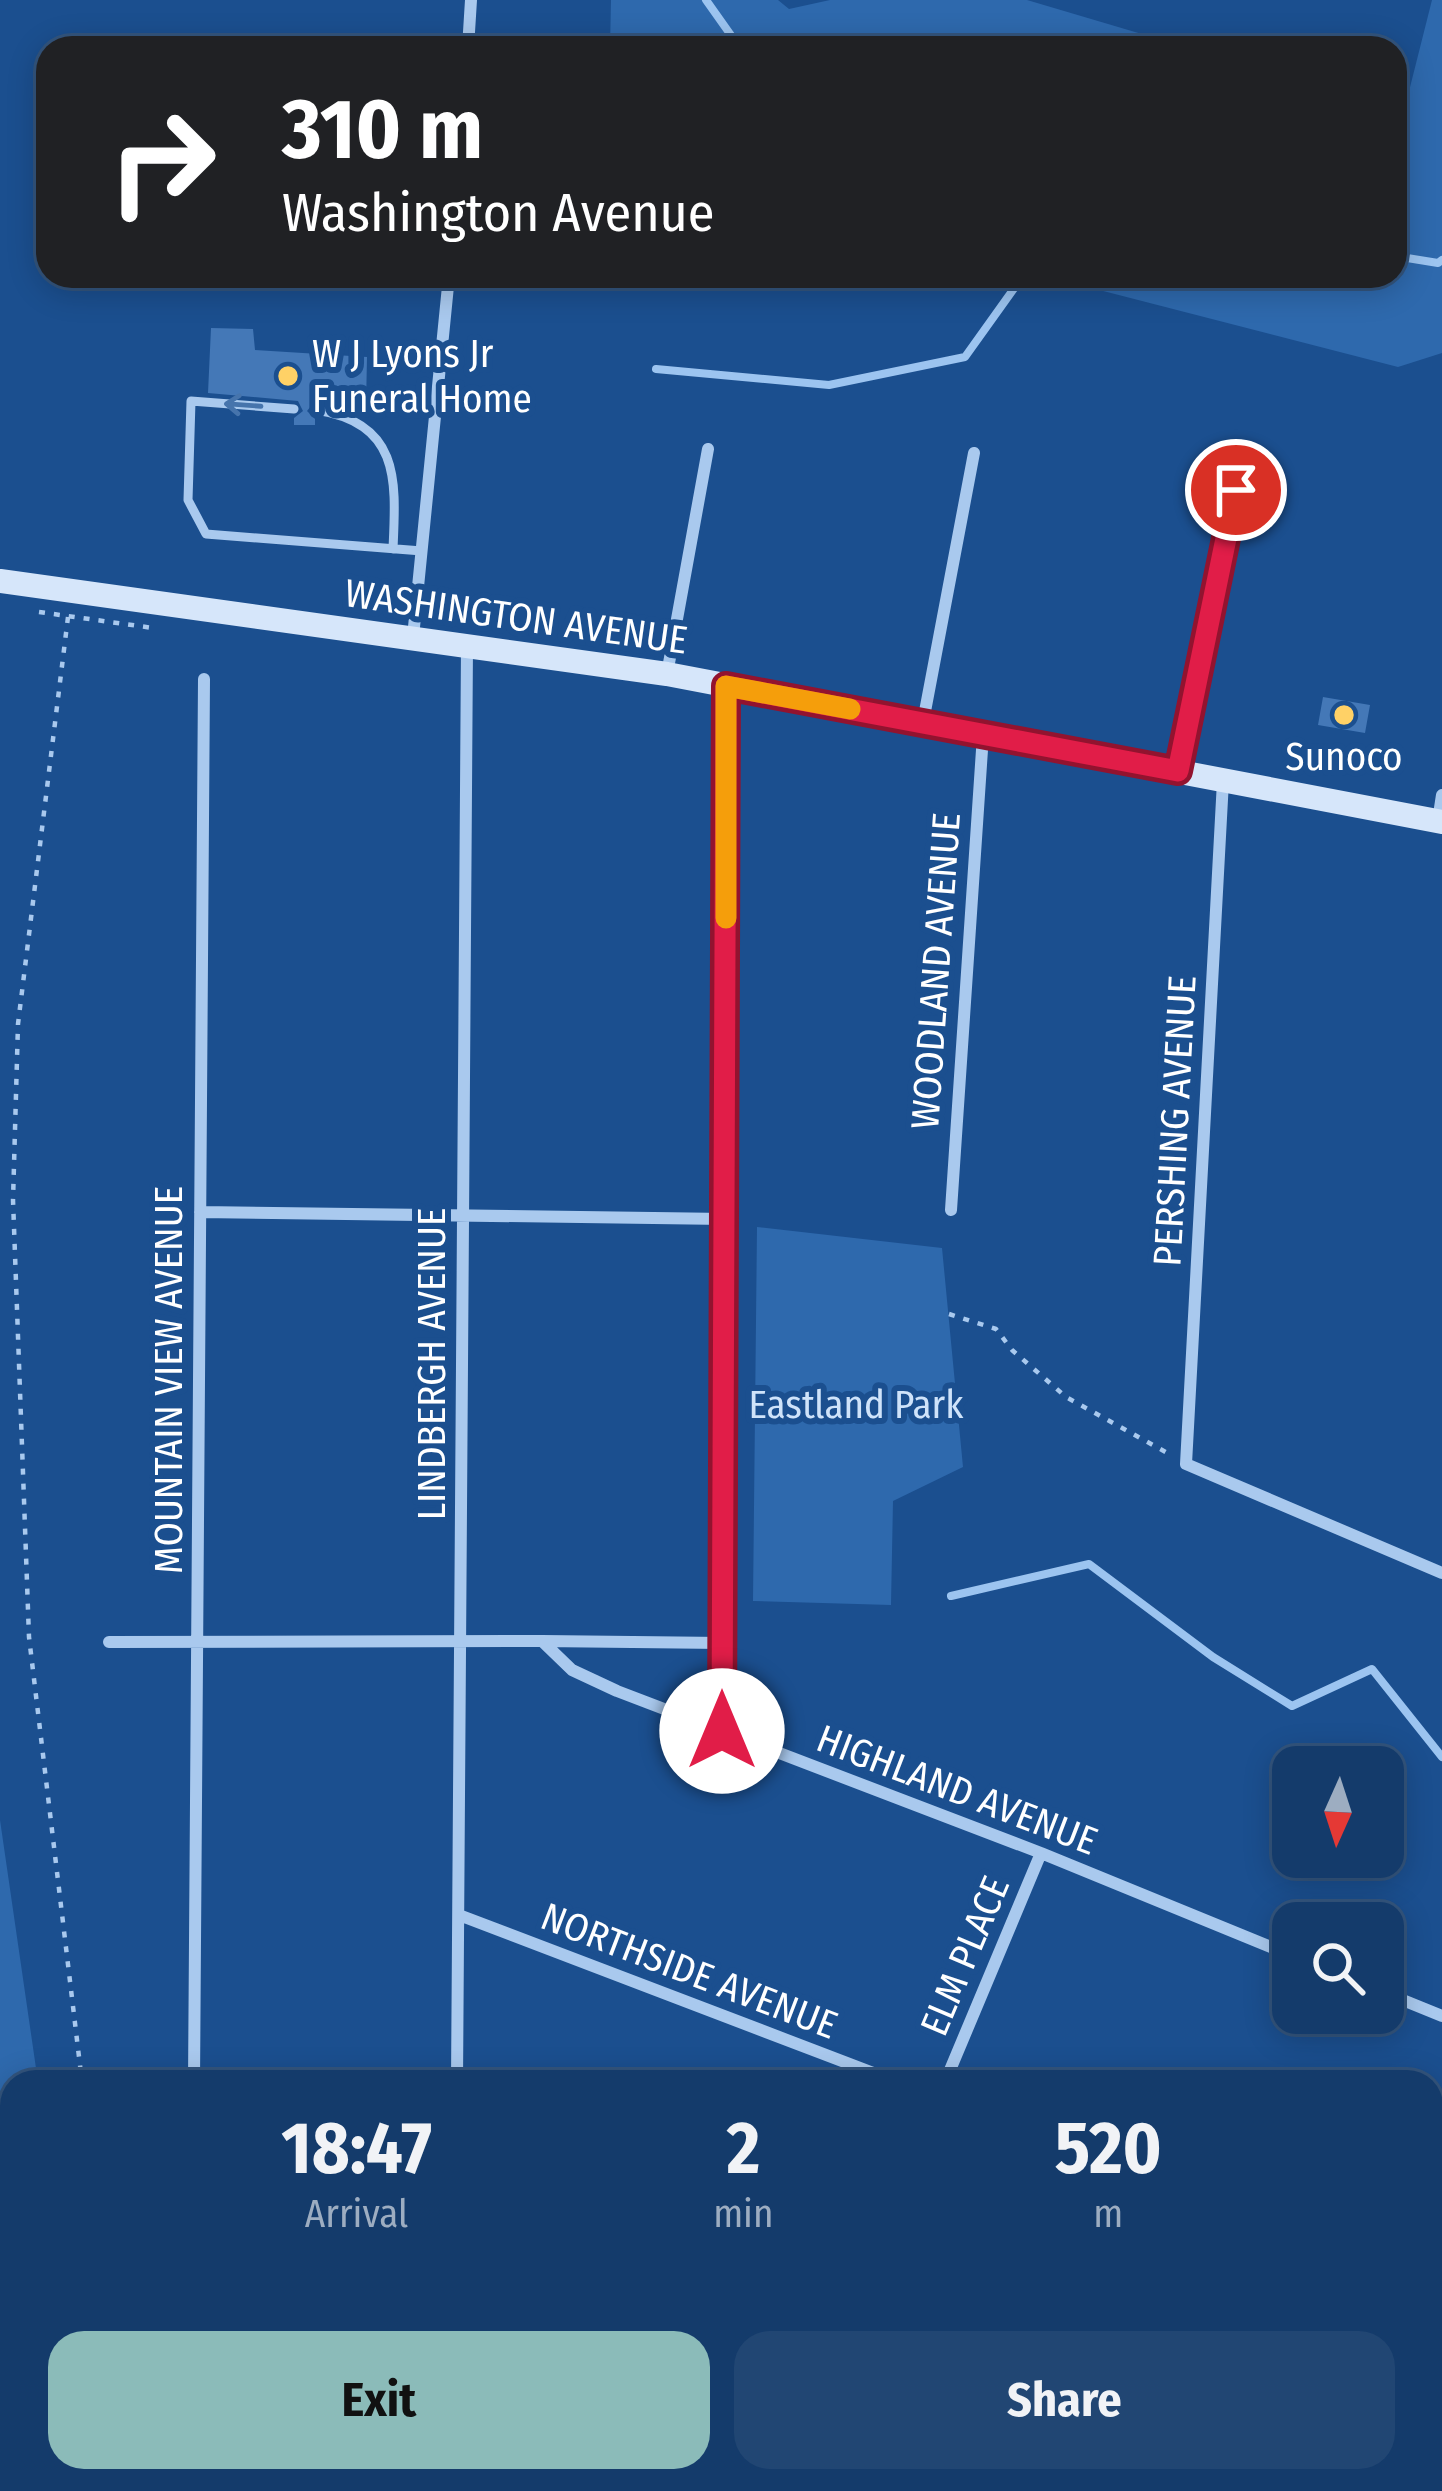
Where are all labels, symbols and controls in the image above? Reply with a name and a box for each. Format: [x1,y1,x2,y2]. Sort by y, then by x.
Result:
text: 310 m [282,79,483,180]
icon: right [84,84,240,240]
text: Washington Avenue [282,181,715,245]
place label: W J Lyons Jr Funeral Home [312,331,532,422]
marker: W J Lyons Jr Funeral Home [275,363,301,389]
one-way arrow [224,393,263,416]
pin [1185,439,1287,541]
icon: arrive [1203,457,1269,523]
street label: WASHINGTON AVENUE [342,570,690,664]
marker: Sunoco [1331,702,1357,728]
place label: Sunoco [1285,734,1403,780]
street label: WOODLAND AVENUE [902,811,970,1131]
street label: PERSHING AVENUE [1144,974,1206,1268]
street label: MOUNTAIN VIEW AVENUE [146,1186,192,1574]
street label: LINDBERGH AVENUE [409,1208,455,1520]
park label: Eastland Park [749,1382,964,1428]
position arrow [659,1668,785,1794]
street label: HIGHLAND AVENUE [811,1715,1103,1865]
north arrow [1272,1746,1404,1878]
map controls [1272,1746,1404,2034]
street label: ELM PLACE [911,1870,1019,2042]
street label: NORTHSIDE AVENUE [535,1893,843,2049]
button: search [1272,1902,1404,2034]
text: 18:47 [281,2106,432,2192]
text: 2 [727,2106,760,2192]
text: 520 [1055,2106,1162,2192]
text: Arrival [305,2191,408,2237]
text: min [713,2191,774,2237]
text: m [1093,2191,1123,2237]
button: Exit [48,2331,710,2469]
button: Share [734,2331,1395,2469]

